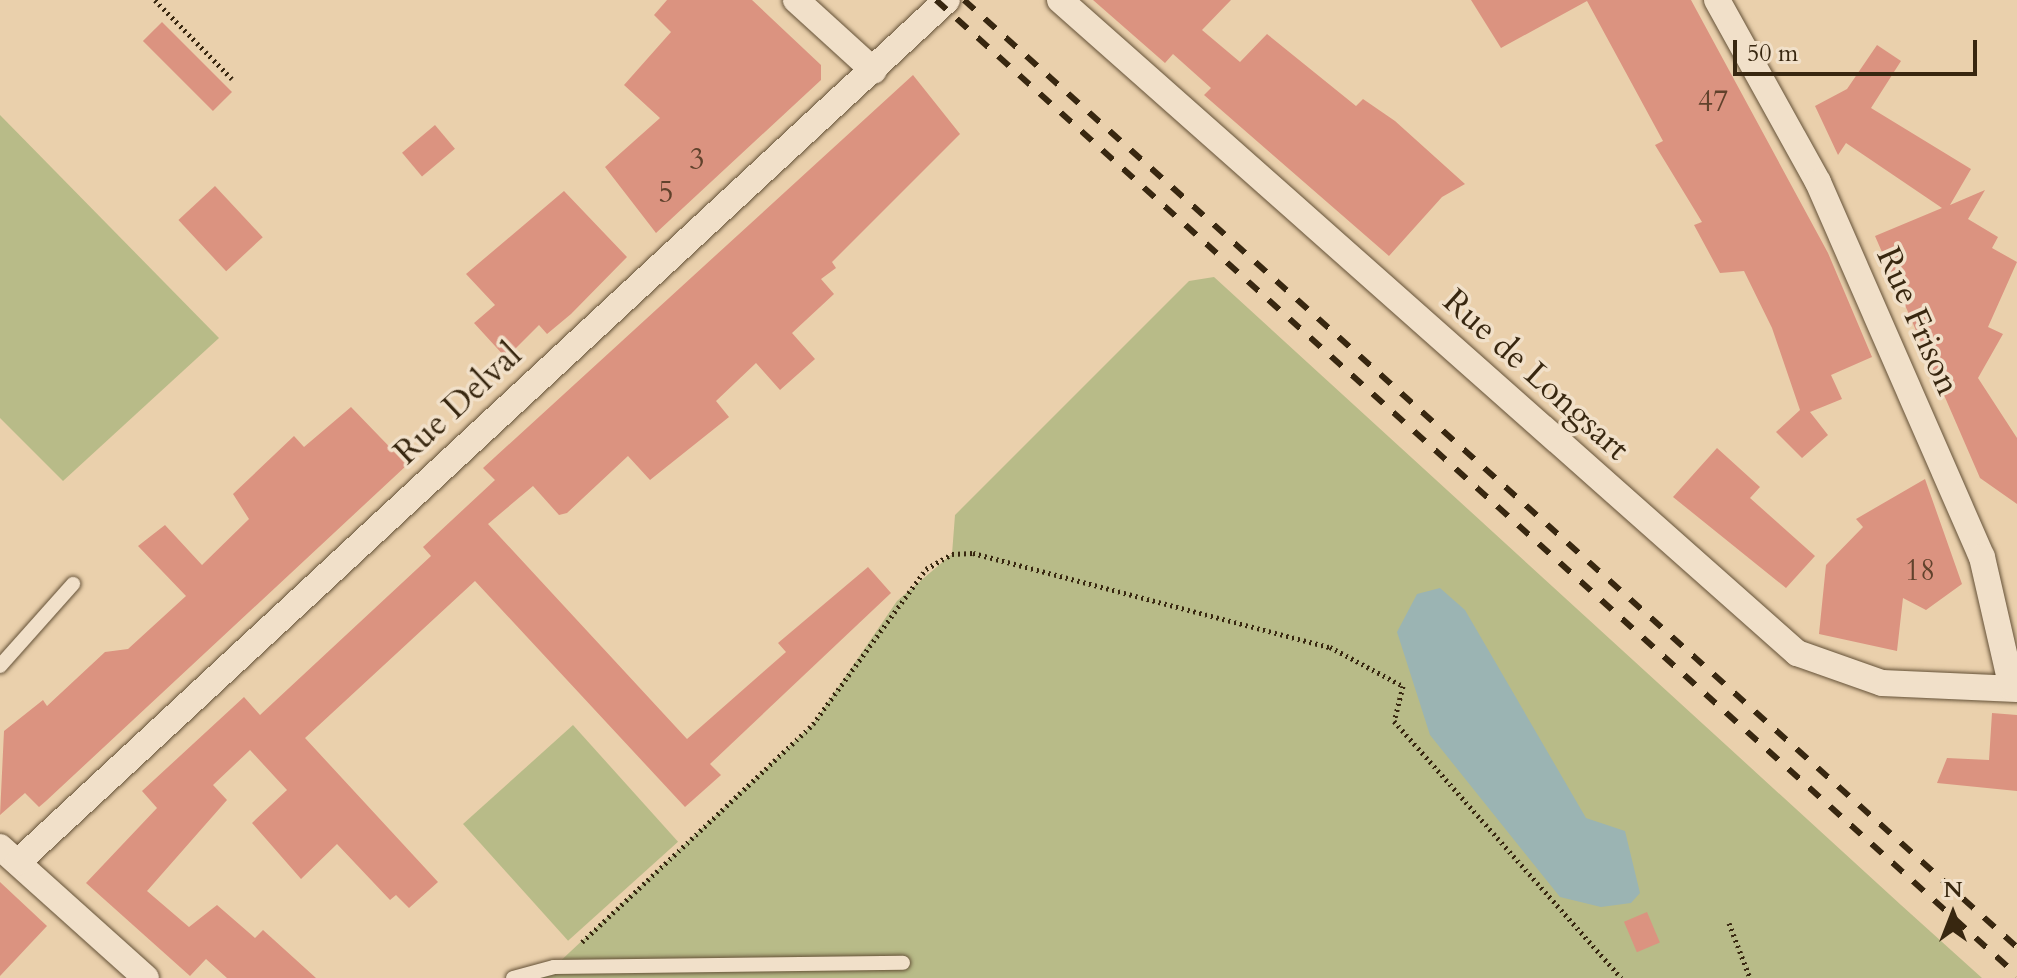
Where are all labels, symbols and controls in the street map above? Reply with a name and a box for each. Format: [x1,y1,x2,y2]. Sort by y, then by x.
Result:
scale bar [1737,24,1981,74]
text: 50 m [1747,37,1798,70]
house number: 47 [1698,84,1728,120]
house number: 3 [689,142,705,178]
house number: 5 [658,175,674,211]
street label: Rue Frison [1867,241,1969,401]
street label: Rue de Longsart [1435,281,1637,469]
street label: Rue Delval [386,335,530,473]
house number: 18 [1905,553,1935,589]
north arrow [1913,874,1993,954]
text: N [1943,875,1963,905]

